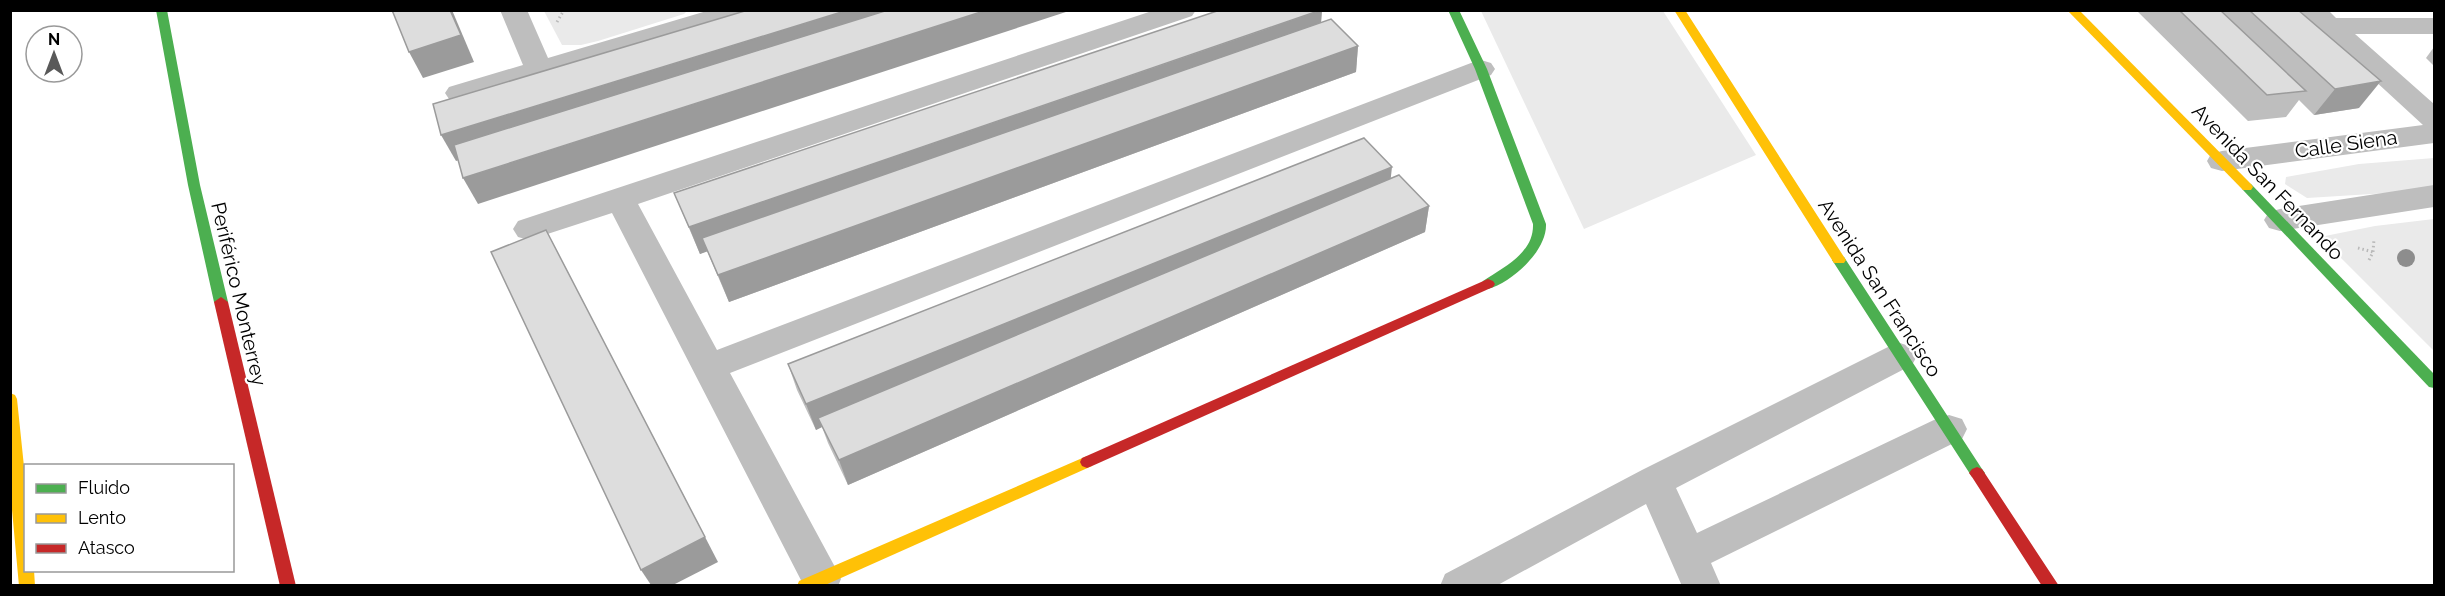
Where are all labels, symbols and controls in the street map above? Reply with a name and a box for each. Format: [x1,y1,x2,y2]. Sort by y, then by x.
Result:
north arrow [24,24,84,84]
text: N [48,30,60,49]
street label: Avenida San Fernando [2187,99,2349,265]
street label: Calle Siena [2293,125,2399,163]
street label: Avenida San Francisco [1813,194,1947,382]
street label: Periférico Monterrey [206,200,272,388]
legend [24,464,234,572]
text: Fluido [78,477,130,498]
text: Lento [78,507,126,528]
text: Atasco [78,537,135,558]

